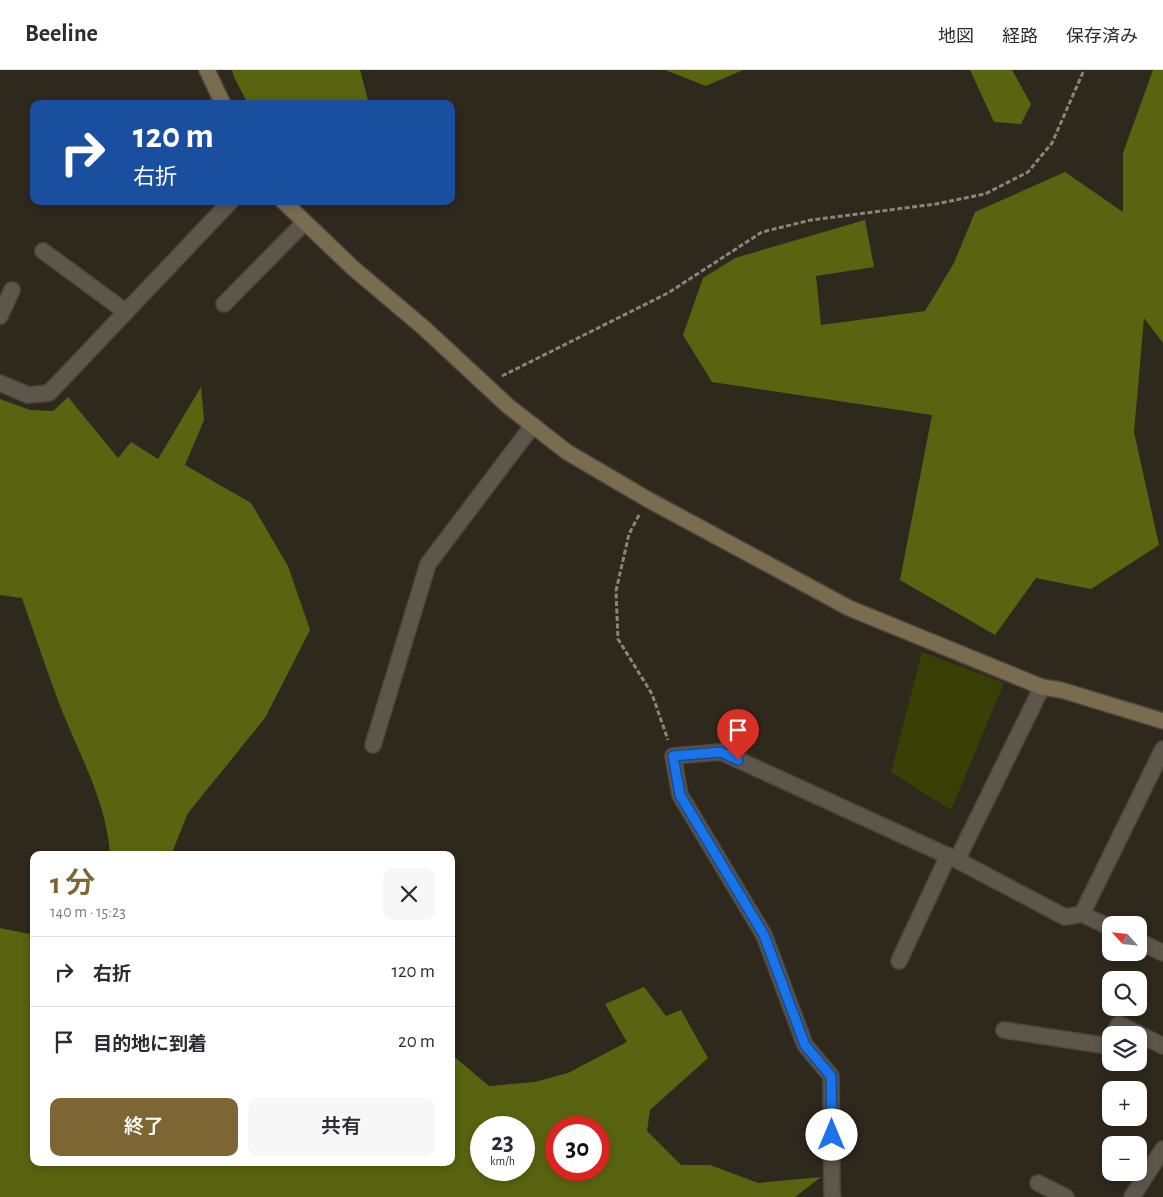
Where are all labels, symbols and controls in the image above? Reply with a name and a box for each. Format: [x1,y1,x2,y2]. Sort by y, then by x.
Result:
text: Beeline [25,22,98,46]
text: 地図 [938,28,974,46]
text: 経路 [1002,28,1038,46]
text: 保存済み [1066,28,1138,46]
text: 120 m [133,119,214,154]
icon: right [50,120,115,185]
text: 右折 [133,166,177,188]
pin [717,709,759,760]
icon: arrive [724,716,752,744]
button: close [383,868,435,920]
text: 1 分 [50,869,95,899]
text: 140 m · 15:23 [50,904,126,920]
north arrow [1102,916,1148,961]
map controls [1102,916,1147,1181]
icon: right [50,958,78,986]
text: 120 m [391,962,435,981]
text: 右折 [93,965,131,984]
button: search [1102,971,1147,1016]
button: layers [1102,1026,1147,1071]
icon: arrive [50,1028,78,1056]
text: 20 m [398,1032,435,1051]
text: 目的地に到着 [93,1035,207,1054]
button: + [1102,1081,1147,1126]
button: 終了 [50,1098,238,1156]
button: 共有 [248,1098,435,1156]
position arrow [805,1108,857,1160]
speed limit sign: 30 [545,1116,610,1181]
text: 23 [491,1130,514,1155]
button: − [1102,1136,1147,1181]
text: km/h [490,1155,515,1167]

